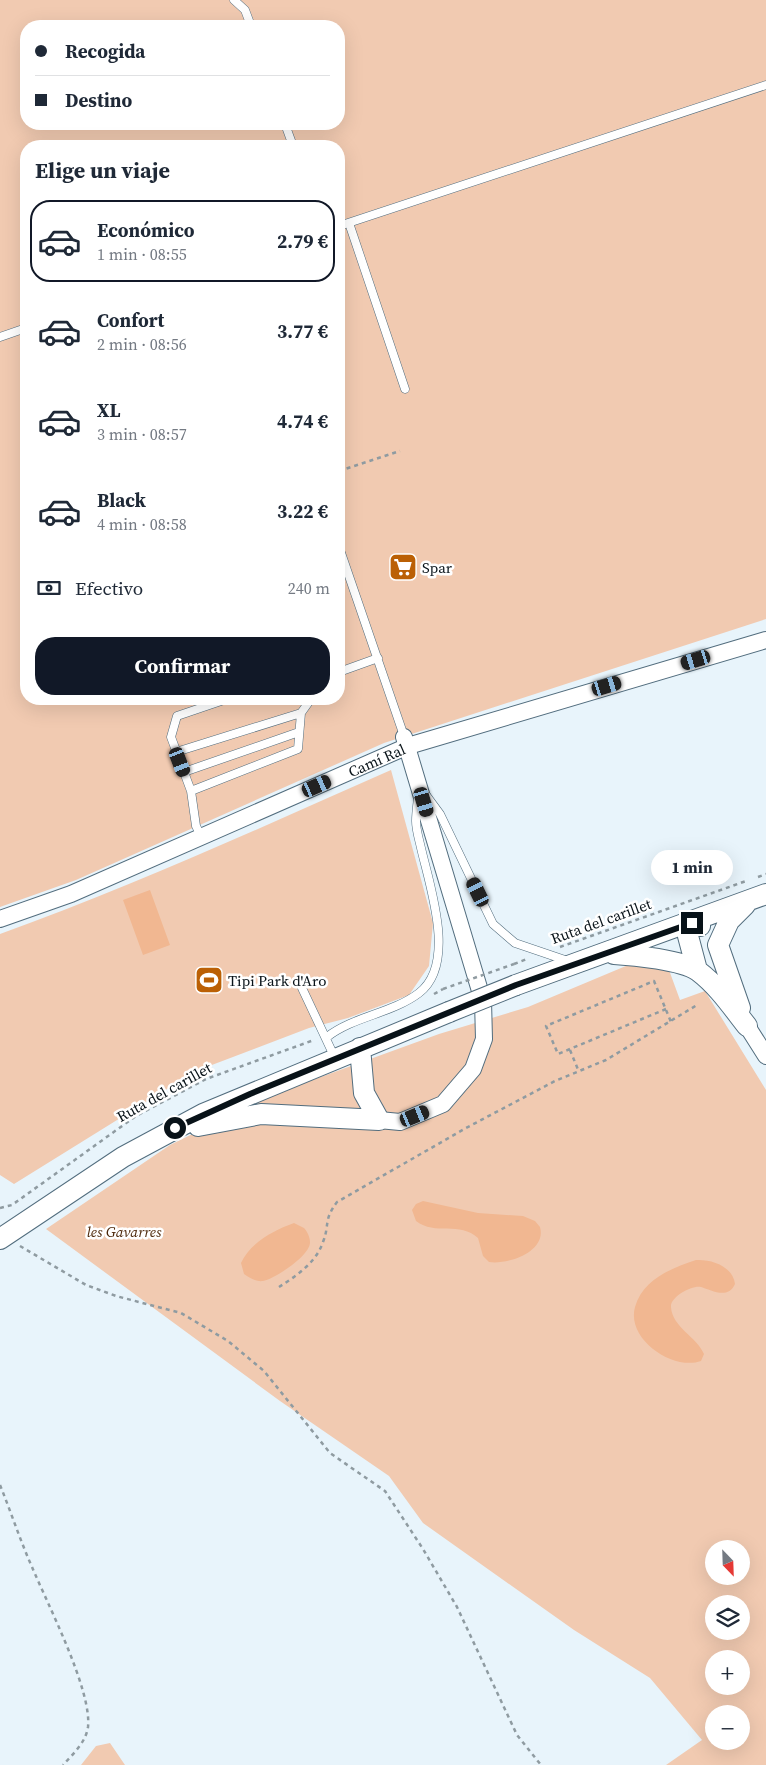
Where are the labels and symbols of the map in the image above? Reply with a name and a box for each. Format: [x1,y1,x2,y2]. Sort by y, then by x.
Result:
supermarket icon: Spar [388,552,418,582]
place label: Spar [422,557,453,578]
car [679,648,712,672]
car [590,674,623,698]
street label: Camí Ral [345,738,409,782]
car [167,745,192,779]
car [300,773,333,799]
car [412,785,435,819]
callout: 1 min [651,850,733,886]
car [464,875,491,909]
street label: Ruta del carillet [548,893,654,949]
route end [681,912,703,934]
sports icon: Tipi Park d'Aro [194,965,224,995]
place label: Tipi Park d'Aro [228,970,326,991]
street label: Ruta del carillet [113,1057,215,1127]
car [398,1103,431,1129]
route start [164,1117,186,1139]
park label: les Gavarres [87,1221,162,1242]
north arrow [705,1540,750,1585]

